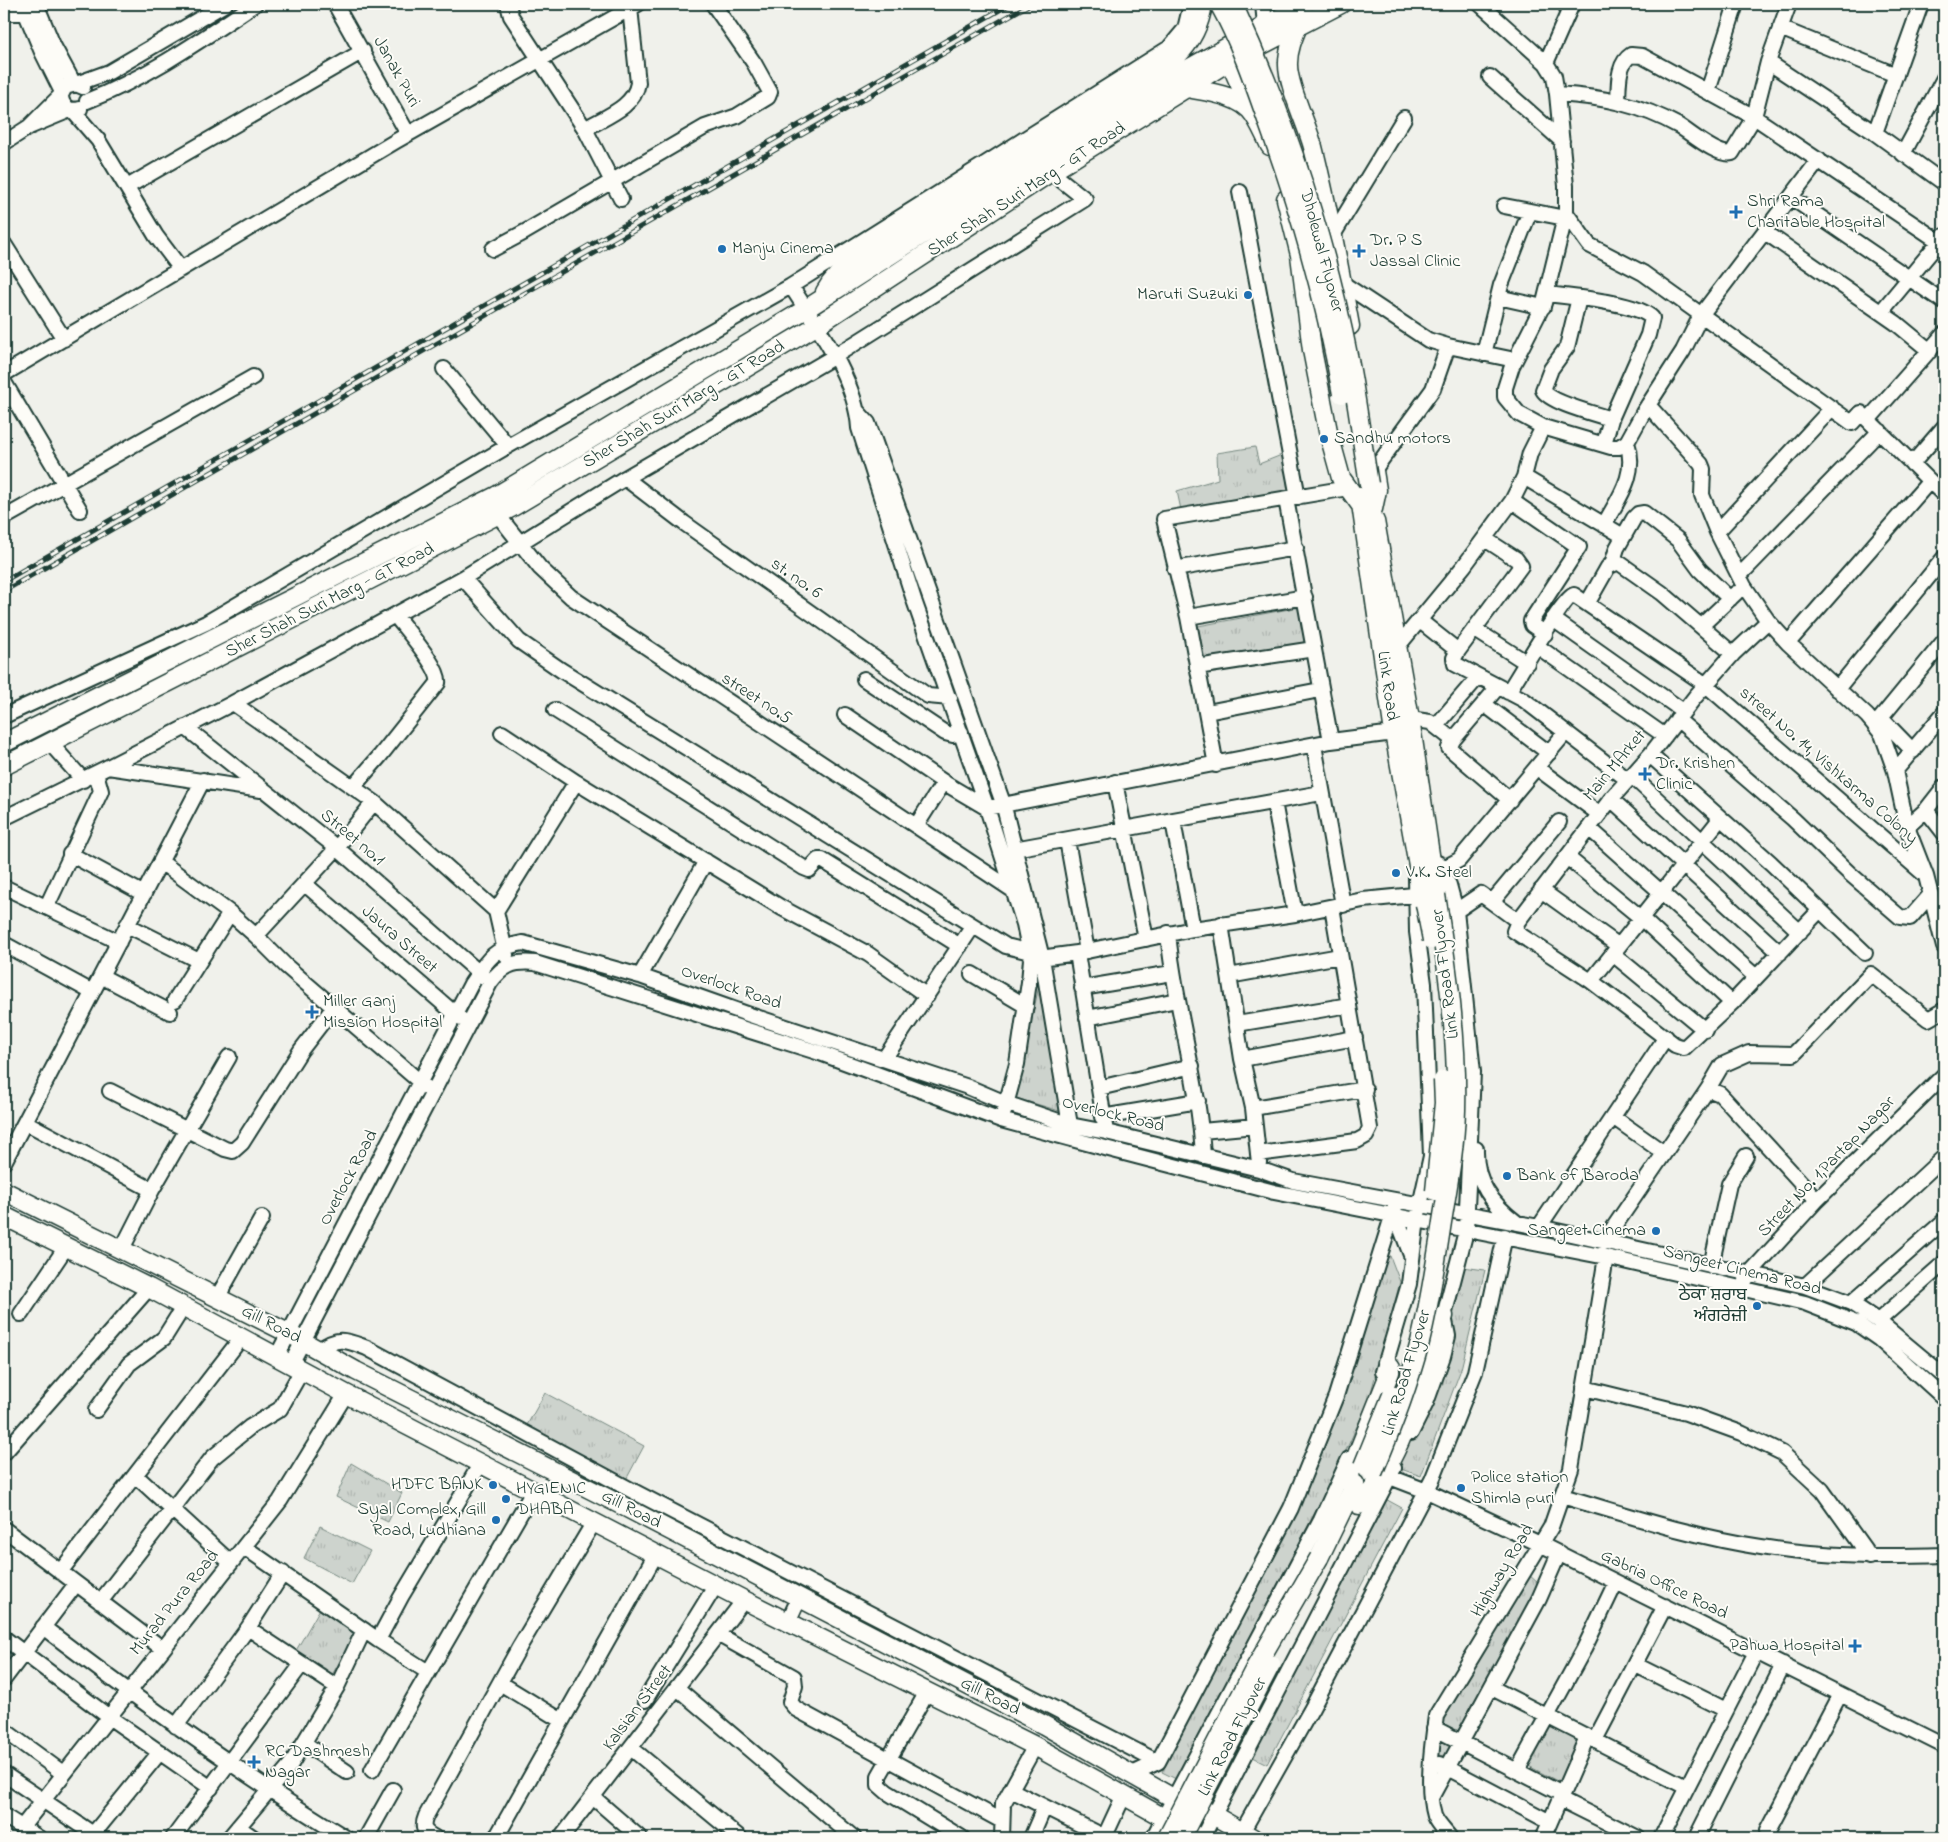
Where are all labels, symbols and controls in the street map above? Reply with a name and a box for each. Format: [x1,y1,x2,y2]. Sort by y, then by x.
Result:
street label: Janak Puri [366,32,426,112]
street label: Sher Shah Suri Marg - GT Road [923,116,1132,265]
street label: Dholewal Flyover [1292,186,1350,316]
place label: Shri Rama Charitable Hospital [1747,189,1885,236]
marker: Shri Rama Charitable Hospital [1729,205,1743,219]
place label: Dr. P S Jassal Clinic [1369,228,1460,275]
place label: Manju Cinema [732,236,834,262]
marker: Manju Cinema [716,243,728,255]
marker: Dr. P S Jassal Clinic [1352,244,1366,258]
place label: Maruti Suzuki [1137,282,1238,308]
marker: Maruti Suzuki [1242,289,1254,301]
street label: Sher Shah Suri Marg - GT Road [578,334,790,477]
place label: Sandhu motors [1334,426,1451,452]
marker: Sandhu motors [1318,433,1330,445]
street label: Sher Shah Suri Marg - GT Road [221,537,440,666]
street label: st. no. 6 [765,552,827,606]
street label: Link Road [1369,649,1405,723]
street label: street no.5 [716,666,796,732]
street label: street No. 14, Vishkarma Colony [1733,681,1923,851]
street label: Main MArket [1577,724,1653,808]
place label: Dr. Krishen Clinic [1655,751,1735,798]
marker: Dr. Krishen Clinic [1638,767,1652,781]
street label: Street no.1 [314,803,390,873]
place label: V.K. Steel [1405,860,1472,886]
marker: V.K. Steel [1390,867,1402,879]
street label: Jaura Street [355,899,443,981]
street label: Link Road Flyover [1425,907,1467,1040]
street label: Overlock Road [677,959,785,1017]
place label: Miller Ganj Mission Hospital [323,989,442,1036]
marker: Miller Ganj Mission Hospital [305,1005,319,1019]
street label: Overlock Road [1059,1090,1167,1140]
street label: Street No. 1,Partap Nagar [1752,1090,1903,1244]
street label: Overlock Road [313,1126,385,1230]
place label: Bank of Baroda [1516,1163,1639,1189]
marker: Bank of Baroda [1501,1170,1513,1182]
place label: Sangeet Cinema [1527,1218,1646,1245]
marker: Sangeet Cinema [1650,1225,1662,1237]
street label: Sangeet Cinema Road [1660,1239,1824,1304]
place label: ਠੇਕਾ ਸ਼ਰਾਬ ਅੰਗਰੇਜ਼ੀ [1678,1283,1748,1330]
street label: Gill Road [236,1299,306,1351]
marker: ਠੇਕਾ ਸ਼ਰਾਬ ਅੰਗਰੇਜ਼ੀ [1751,1300,1763,1312]
street label: Link Road Flyover [1375,1306,1439,1439]
place label: Police station Shimla puri [1471,1465,1569,1512]
place label: HDFC BANK [391,1472,483,1498]
place label: HYGIENIC DHABA [515,1476,586,1523]
marker: HDFC BANK [487,1479,499,1491]
marker: Police station Shimla puri [1455,1482,1467,1494]
street label: Gill Road [596,1484,666,1536]
marker: HYGIENIC DHABA [500,1493,512,1505]
place label: Syal Complex, Gill Road, Ludhiana [357,1497,486,1544]
marker: Syal Complex, Gill Road, Ludhiana [490,1514,502,1526]
street label: Highway Road [1465,1519,1542,1623]
street label: Gabria Office Road [1596,1543,1732,1627]
street label: Murad Pura Road [124,1544,226,1662]
place label: Pahwa Hospital [1730,1633,1844,1659]
marker: Pahwa Hospital [1848,1639,1862,1653]
street label: Kalsian Street [597,1659,679,1757]
street label: Gill Road [955,1671,1025,1723]
street label: Link Road Flyover [1192,1673,1274,1801]
place label: RC Dashmesh Nagar [265,1739,370,1787]
marker: RC Dashmesh Nagar [247,1755,261,1769]

